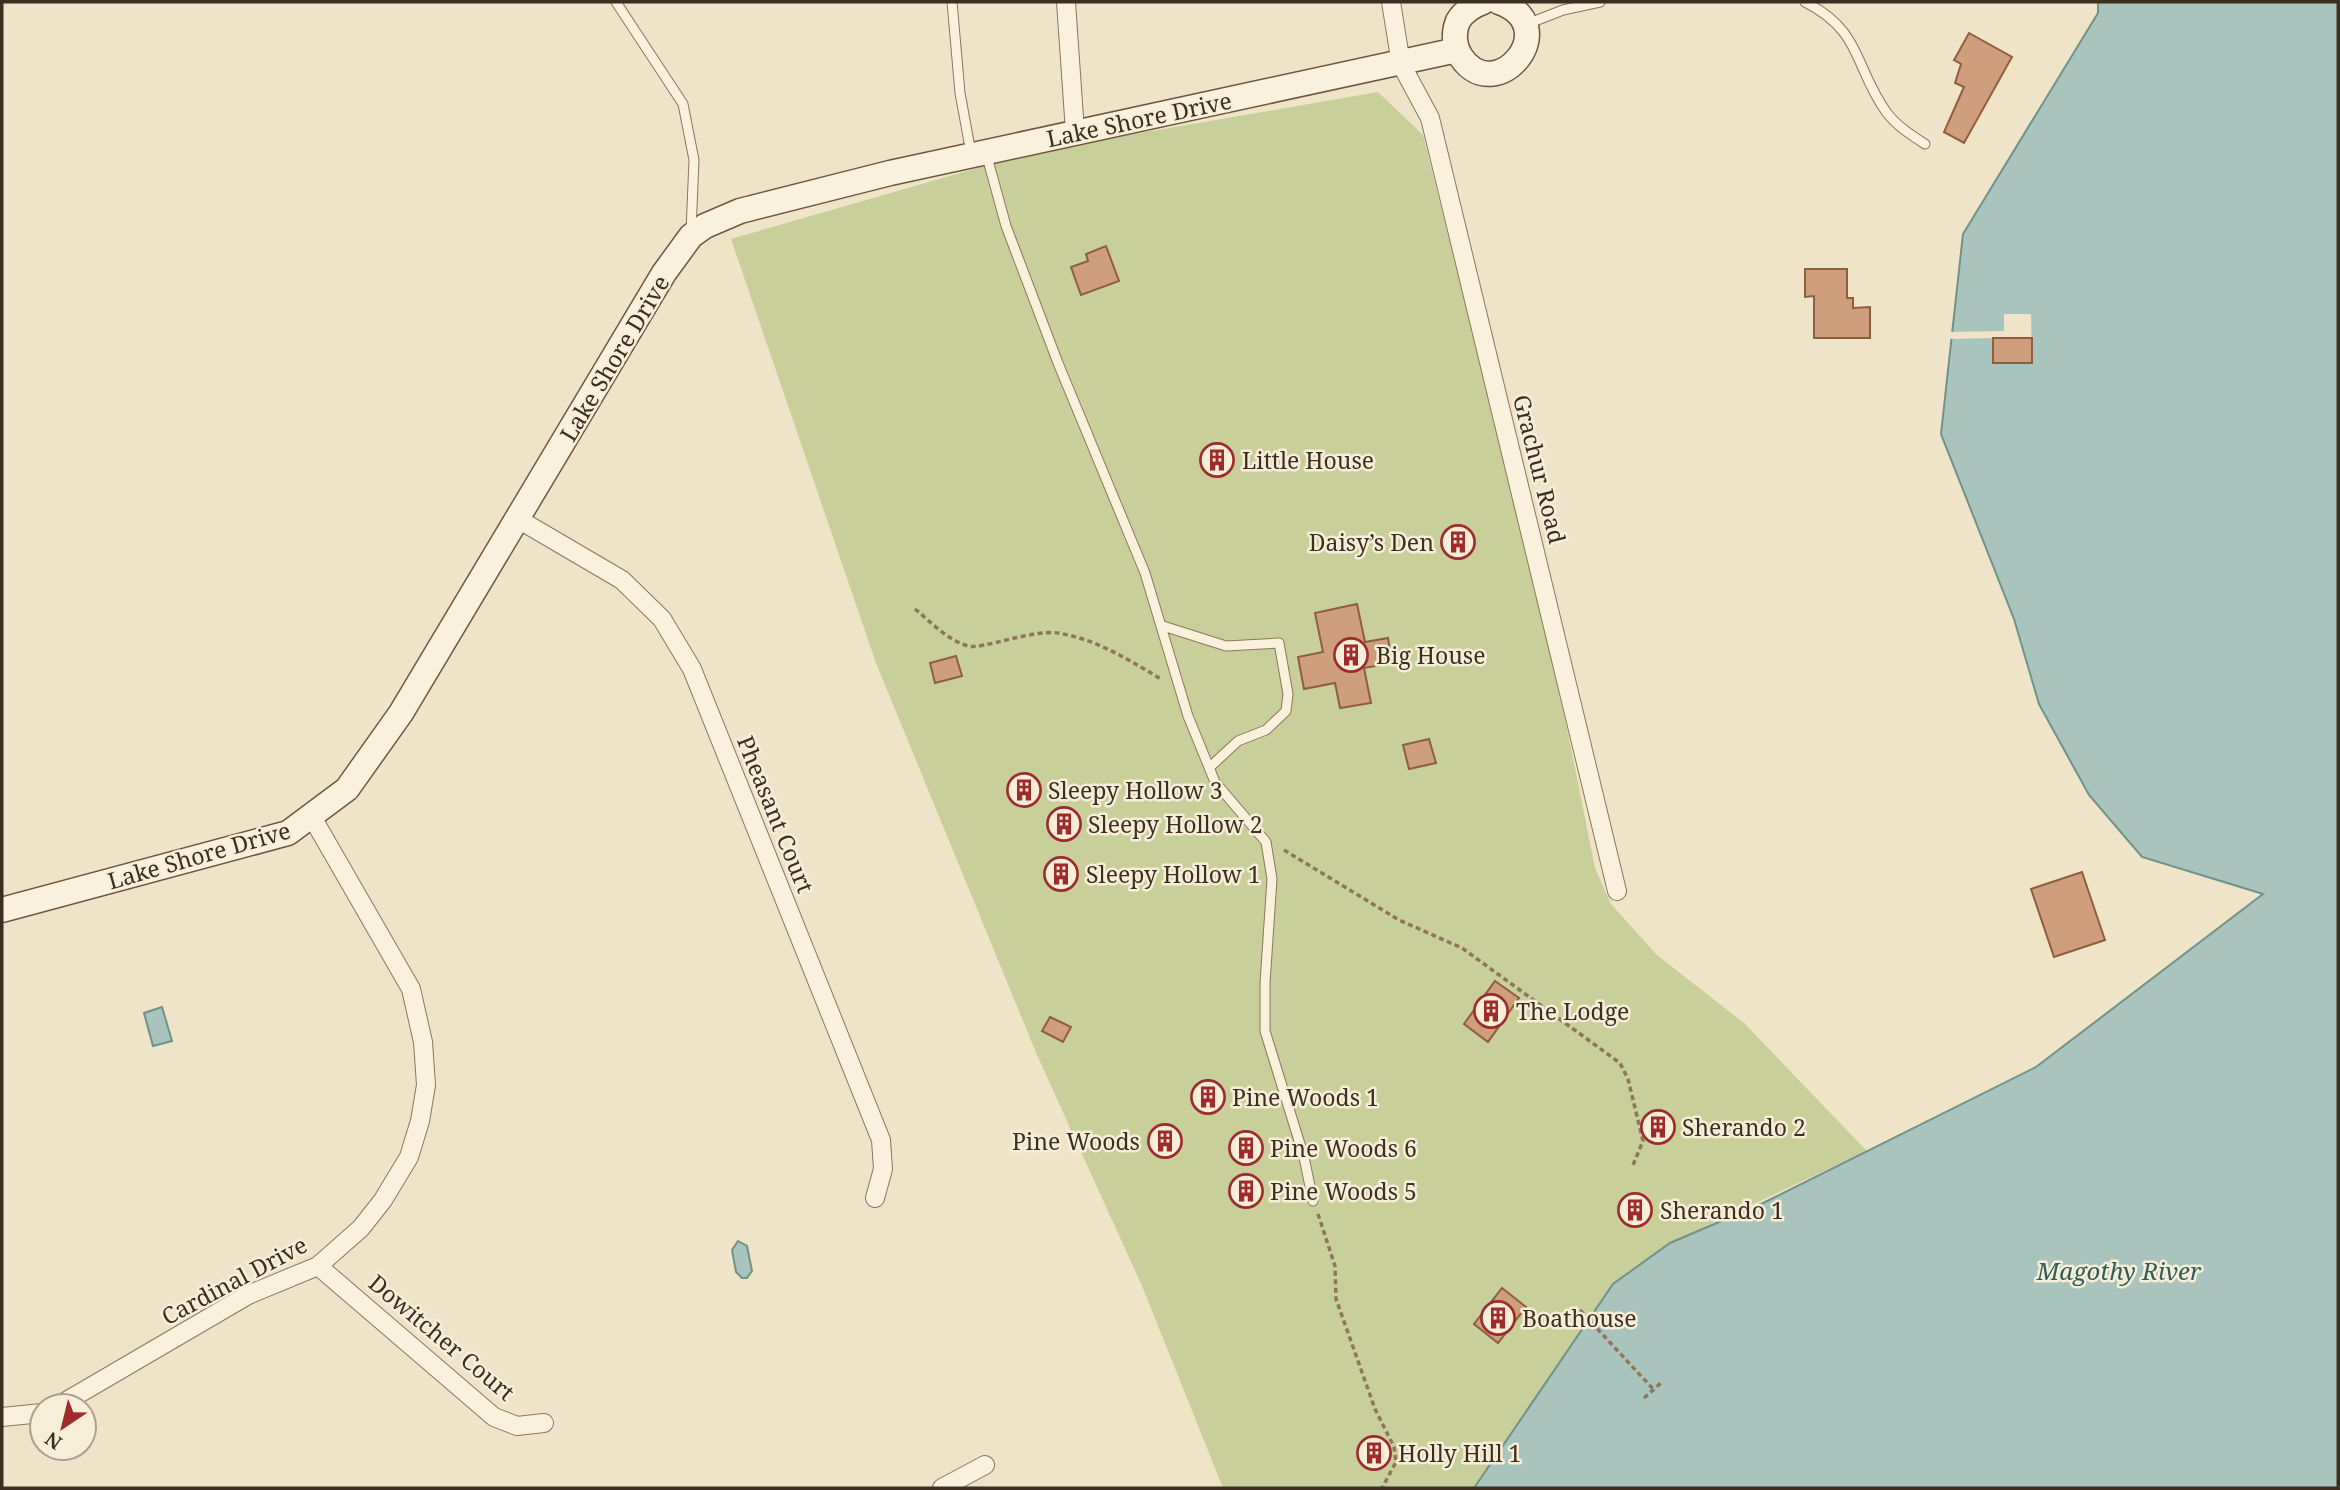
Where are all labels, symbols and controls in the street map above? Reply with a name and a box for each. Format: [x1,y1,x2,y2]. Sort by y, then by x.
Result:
street label: Lake Shore Drive [1043,84,1235,154]
street label: Lake Shore Drive [552,269,676,447]
street label: Grachur Road [1506,391,1574,547]
building icon: Little House [1198,441,1236,479]
place label: Little House [1242,444,1374,476]
building icon: Daisy’s Den [1439,523,1477,561]
place label: Daisy’s Den [1309,526,1434,558]
building icon: Big House [1332,636,1370,674]
place label: Big House [1376,639,1486,671]
street label: Pheasant Court [730,731,822,897]
building icon: Sleepy Hollow 3 [1005,771,1043,809]
place label: Sleepy Hollow 3 [1048,774,1223,806]
building icon: Sleepy Hollow 2 [1045,805,1083,843]
place label: Sleepy Hollow 2 [1088,808,1263,840]
street label: Lake Shore Drive [104,814,294,896]
building icon: Sleepy Hollow 1 [1042,855,1080,893]
place label: Sleepy Hollow 1 [1086,858,1261,890]
building icon: The Lodge [1472,992,1510,1030]
place label: The Lodge [1516,995,1629,1027]
building icon: Pine Woods 1 [1189,1078,1227,1116]
place label: Pine Woods 1 [1232,1081,1379,1113]
building icon: Sherando 2 [1639,1108,1677,1146]
place label: Sherando 2 [1682,1111,1806,1143]
building icon: Pine Woods [1146,1122,1184,1160]
place label: Pine Woods [1012,1125,1140,1157]
building icon: Pine Woods 6 [1227,1129,1265,1167]
place label: Pine Woods 6 [1270,1132,1417,1164]
building icon: Pine Woods 5 [1227,1172,1265,1210]
place label: Pine Woods 5 [1270,1175,1417,1207]
building icon: Sherando 1 [1616,1191,1654,1229]
place label: Sherando 1 [1660,1194,1784,1226]
street label: Cardinal Drive [155,1228,313,1332]
water label: Magothy River [2036,1254,2202,1287]
street label: Dowitcher Court [362,1266,522,1408]
building icon: Boathouse [1479,1299,1517,1337]
place label: Boathouse [1522,1302,1637,1334]
north arrow [28,1392,98,1462]
text: N [40,1426,67,1456]
building icon: Holly Hill 1 [1355,1434,1393,1472]
place label: Holly Hill 1 [1398,1437,1521,1469]

